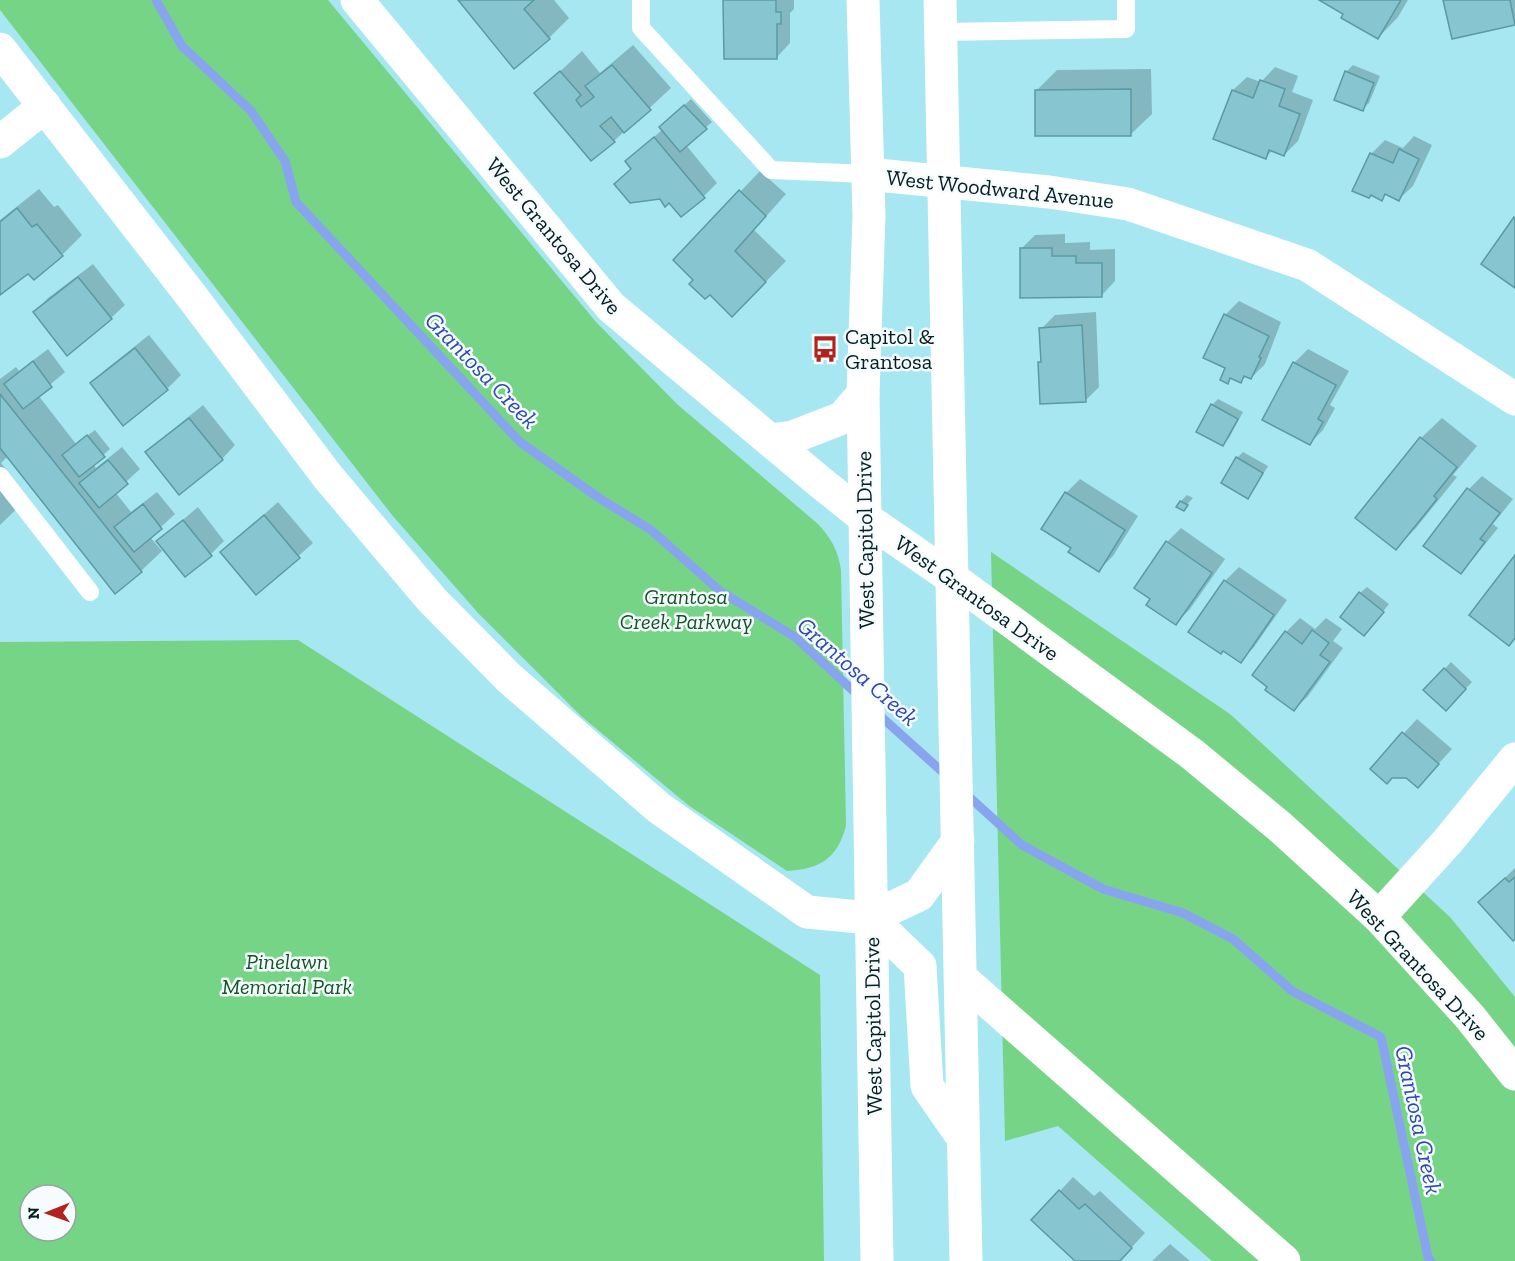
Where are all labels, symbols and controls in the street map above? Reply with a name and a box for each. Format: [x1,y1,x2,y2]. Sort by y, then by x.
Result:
street label: West Grantosa Drive [480,152,628,320]
street label: West Woodward Avenue [885,164,1115,214]
water label: Grantosa Creek [419,306,545,435]
place label: Capitol & Grantosa [845,323,934,375]
bus stop icon: Capitol & Grantosa [810,334,840,364]
street label: West Capitol Drive [850,451,880,629]
street label: West Grantosa Drive [889,529,1065,667]
park label: Grantosa Creek Parkway [620,583,752,635]
water label: Grantosa Creek [791,610,925,732]
street label: West Grantosa Drive [1341,884,1495,1046]
street label: West Capitol Drive [858,937,888,1115]
park label: Pinelawn Memorial Park [222,948,353,1000]
water label: Grantosa Creek [1389,1043,1449,1197]
north arrow [18,1183,78,1243]
text: N [24,1207,43,1220]

